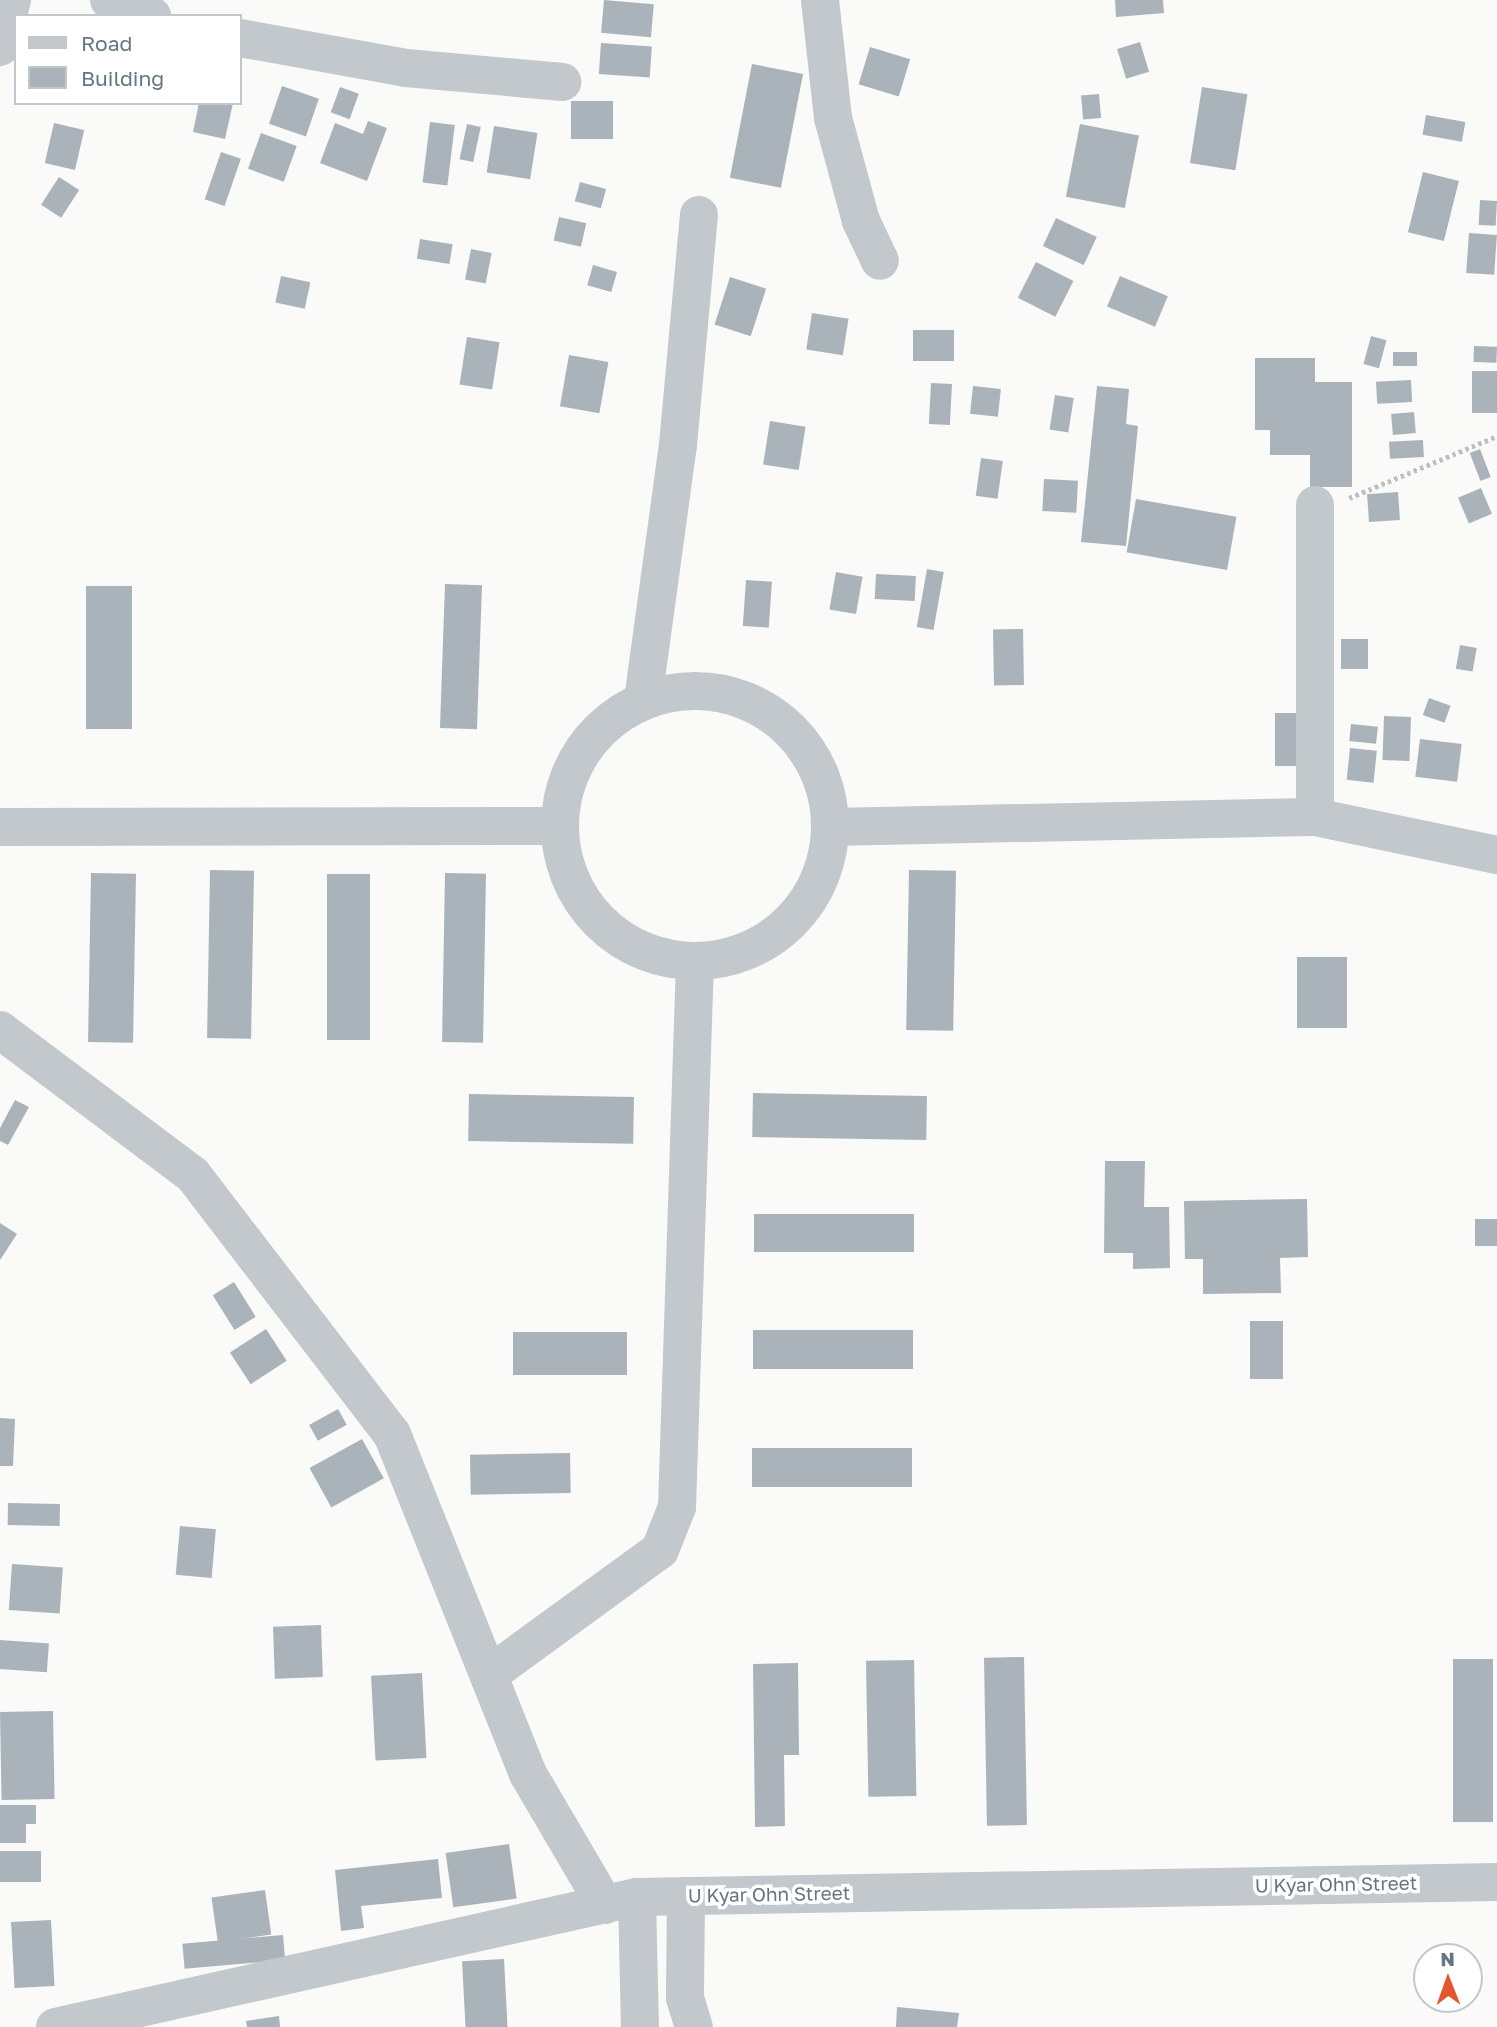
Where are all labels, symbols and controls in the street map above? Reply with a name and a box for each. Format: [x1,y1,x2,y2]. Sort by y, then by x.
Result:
legend [14,14,242,105]
text: Road [81,30,132,56]
text: Building [81,65,164,91]
street label: U Kyar Ohn Street [1255,1871,1417,1897]
street label: U Kyar Ohn Street [688,1881,850,1907]
north arrow [1413,1943,1483,2013]
text: N [1440,1947,1455,1970]

